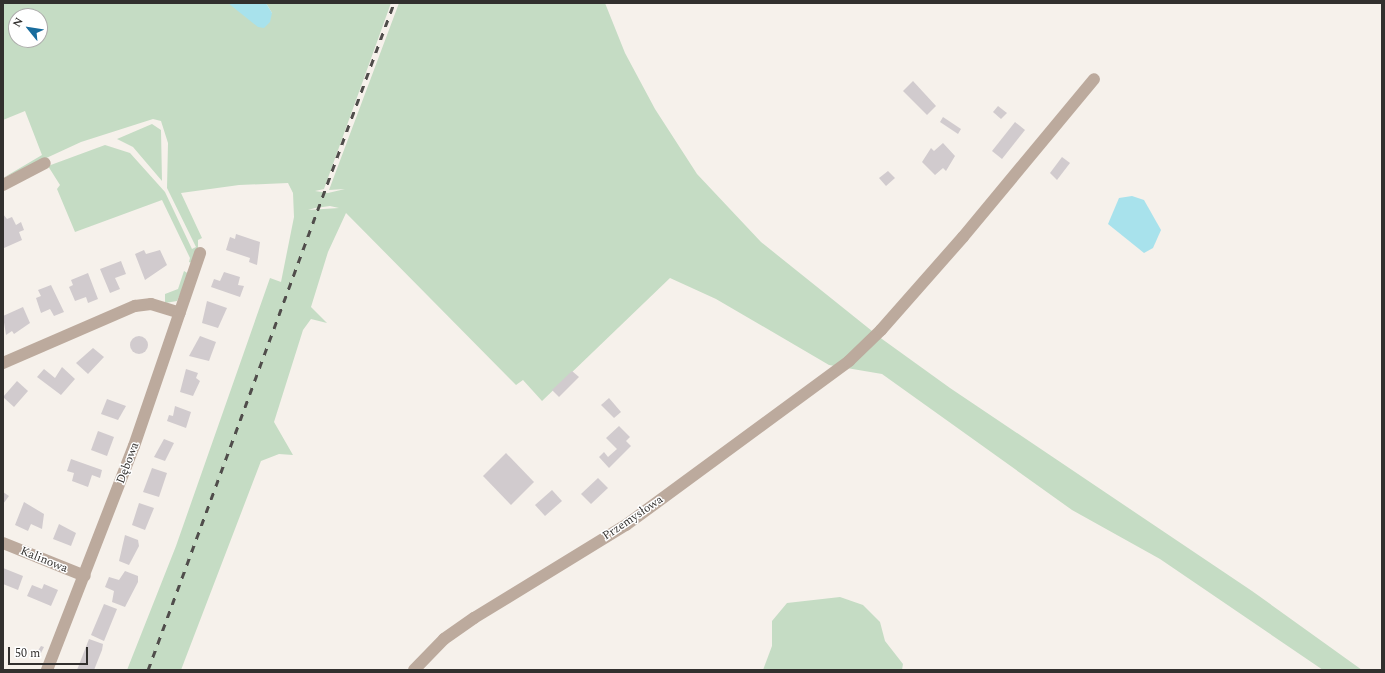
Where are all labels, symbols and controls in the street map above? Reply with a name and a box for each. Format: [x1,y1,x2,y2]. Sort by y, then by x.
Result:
north arrow [8,8,48,48]
text: N [8,14,28,30]
street label: Dębowa [114,440,142,486]
street label: Przemysłowa [600,493,666,543]
street label: Kalinowa [18,544,70,576]
scale bar [10,639,90,665]
text: 50 m [15,644,40,663]

